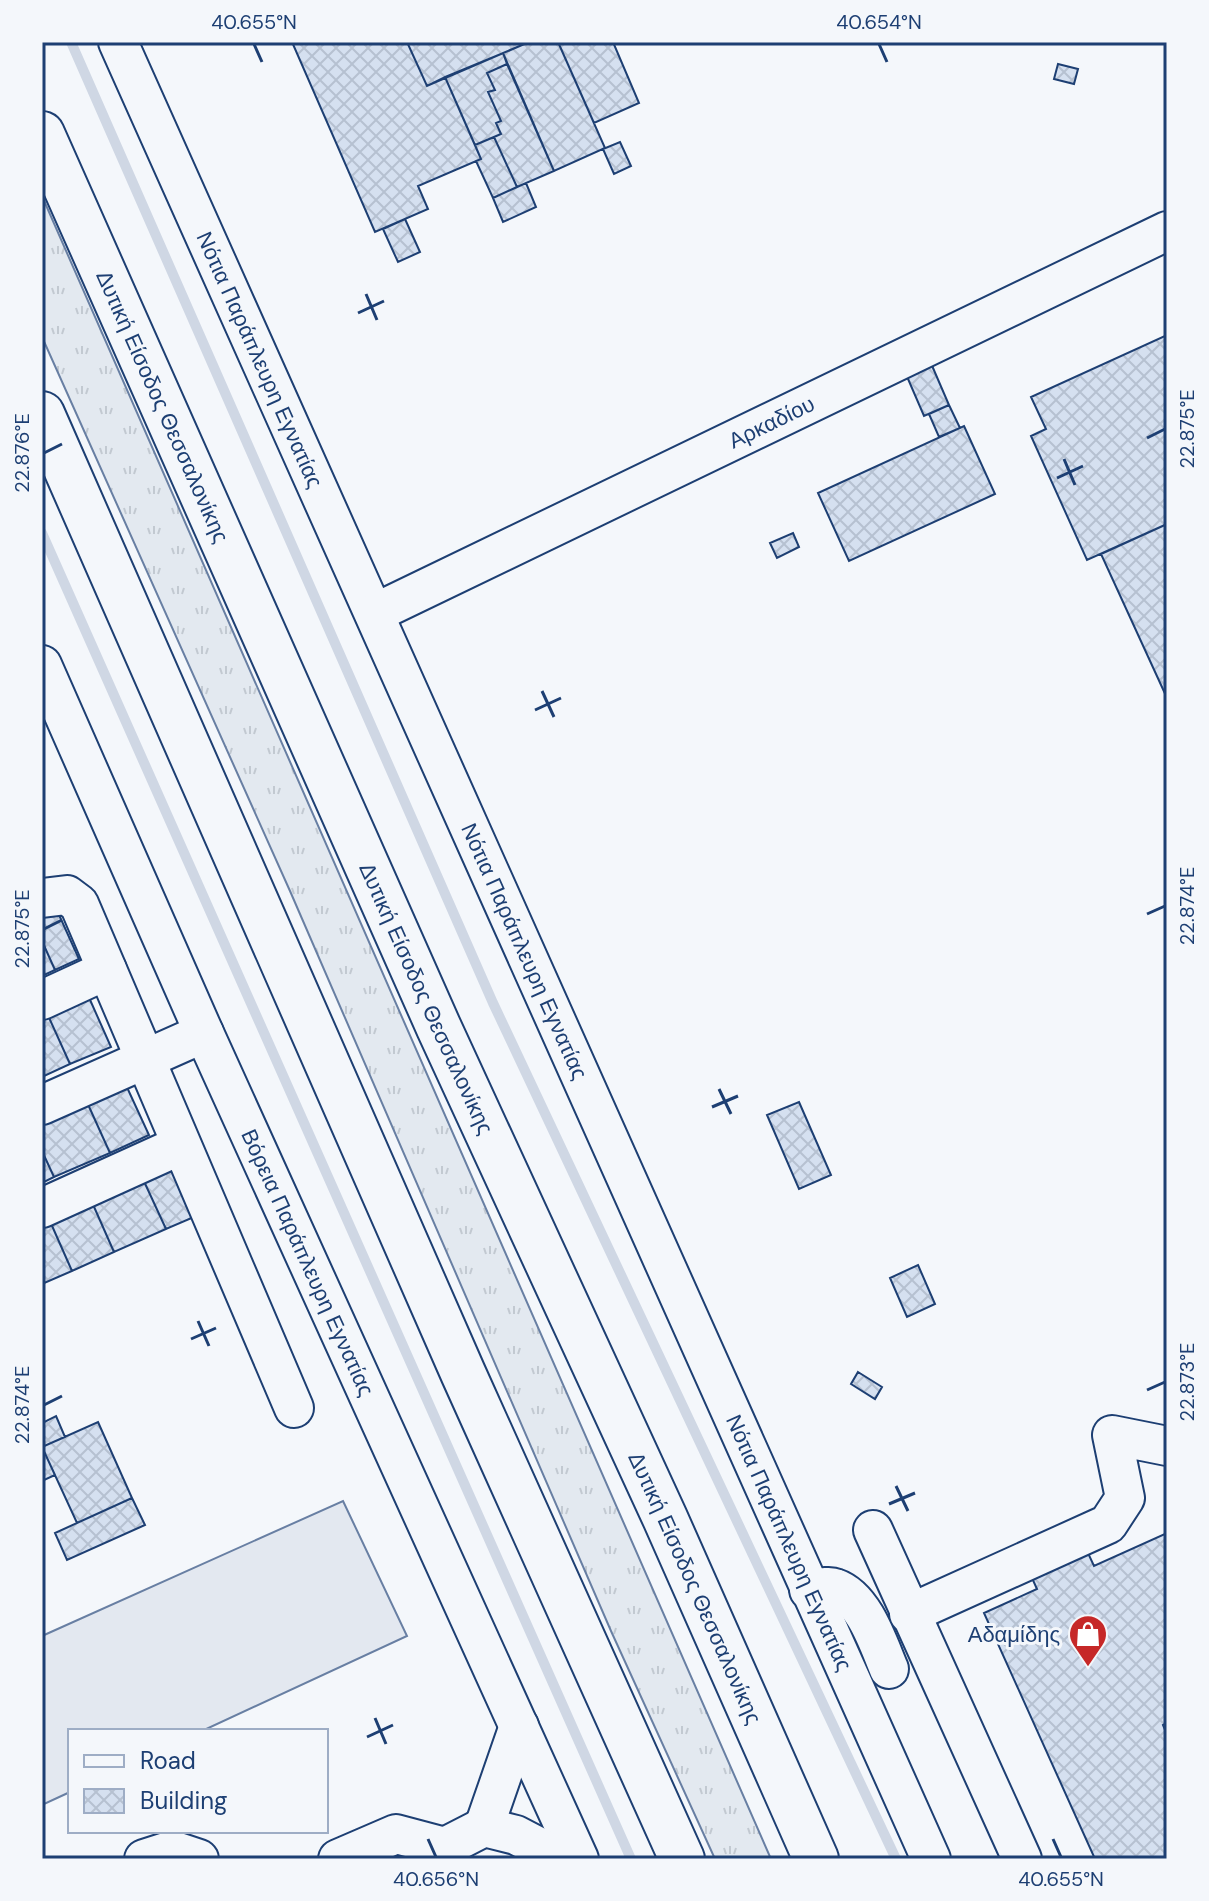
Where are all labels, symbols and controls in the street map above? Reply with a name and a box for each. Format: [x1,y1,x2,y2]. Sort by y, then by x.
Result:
text: 40.655°N [211,9,297,35]
text: 40.654°N [836,9,922,35]
street label: Νότια Παράπλευρη Εγνατίας [190,227,330,493]
street label: Δυτική Είσοδος Θεσσαλονίκης [89,266,236,547]
street label: Αρκαδίου [724,389,819,455]
text: 22.875°E [1174,389,1200,469]
text: 22.876°E [9,413,35,493]
street label: Νότια Παράπλευρη Εγνατίας [454,819,594,1084]
street label: Δυτική Είσοδος Θεσσαλονίκης [352,858,500,1139]
text: 22.874°E [1174,867,1200,945]
text: 22.875°E [9,889,35,969]
street label: Βόρεια Παράπλευρη Εγνατίας [234,1124,381,1401]
text: 22.873°E [1174,1343,1200,1421]
text: 22.874°E [9,1366,35,1444]
street label: Νότια Παράπλευρη Εγνατίας [719,1410,859,1676]
street label: Δυτική Είσοδος Θεσσαλονίκης [621,1447,768,1729]
shop icon: Αδαμίδης [1067,1613,1109,1668]
place label: Αδαμίδης [968,1620,1060,1649]
legend [68,1729,328,1833]
text: Road [140,1745,196,1776]
text: Building [140,1785,227,1816]
text: 40.656°N [393,1866,479,1892]
text: 40.655°N [1018,1866,1104,1892]

